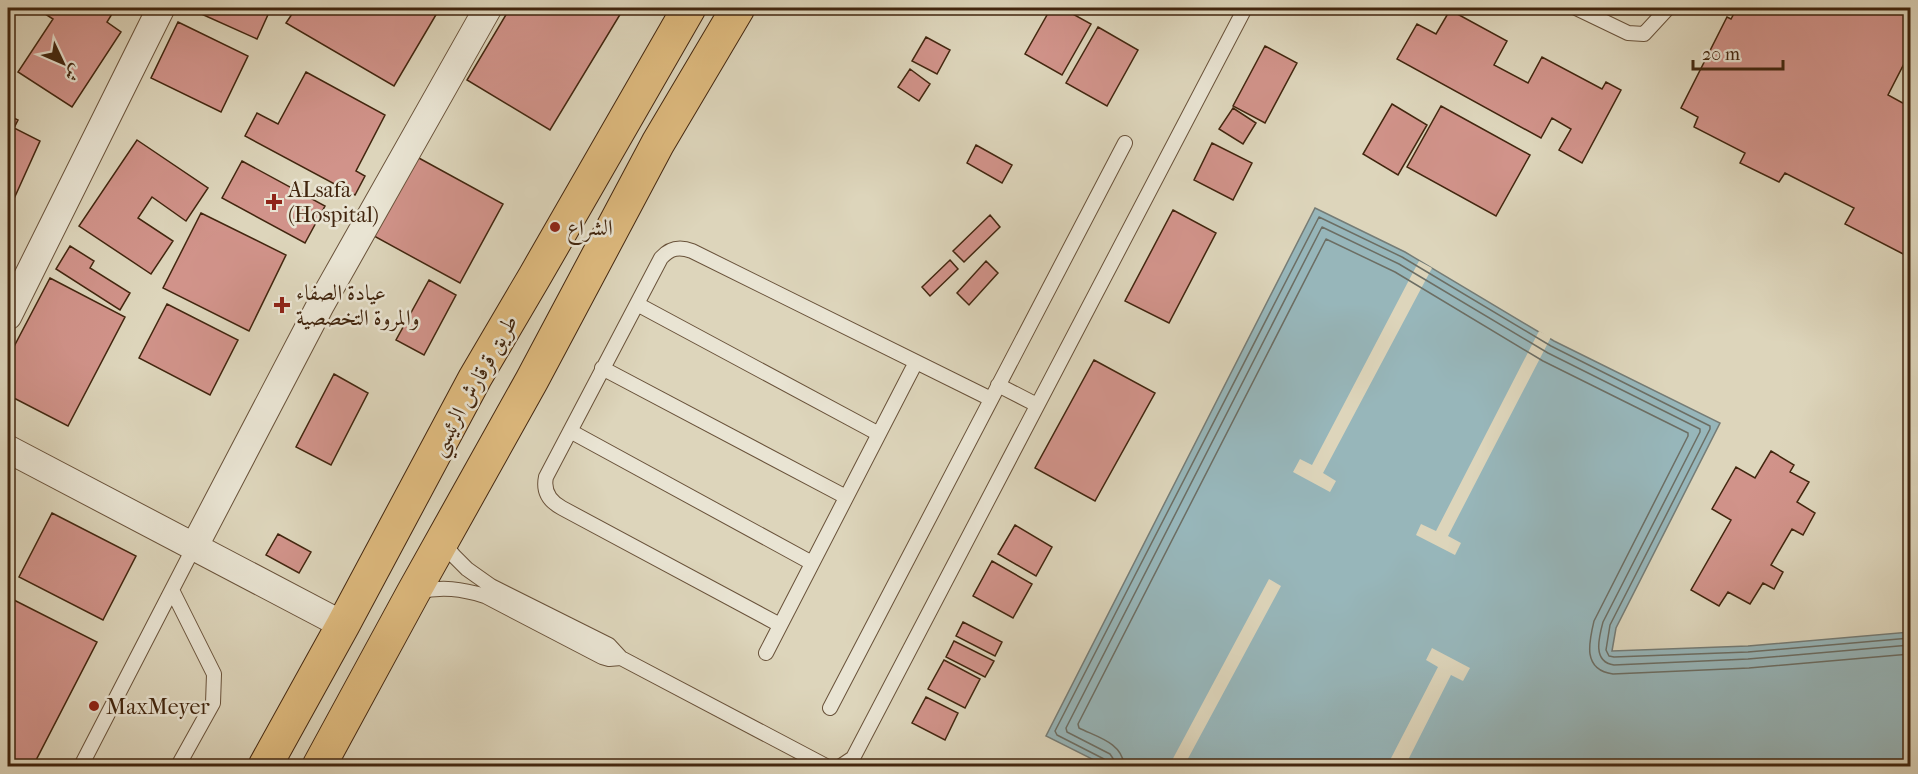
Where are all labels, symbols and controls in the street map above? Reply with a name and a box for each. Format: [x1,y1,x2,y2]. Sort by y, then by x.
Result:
north arrow [33,33,93,93]
scale bar [1693,33,1783,71]
text: 20 m [1702,44,1740,65]
text: ش [61,61,86,85]
place label: ALsafa (Hospital) [287,177,379,228]
marker: ALsafa (Hospital) [265,193,283,211]
place label: الشراع [567,215,613,246]
marker: الشراع [548,220,562,234]
place label: عيادة الصفاء والمروة التخصصية [296,280,419,332]
marker: عيادة الصفاء والمروة التخصصية [273,296,291,314]
street label: طريق قرقارش الرئيسي [424,311,529,464]
place label: MaxMeyer [106,694,210,720]
marker: MaxMeyer [87,699,101,713]

